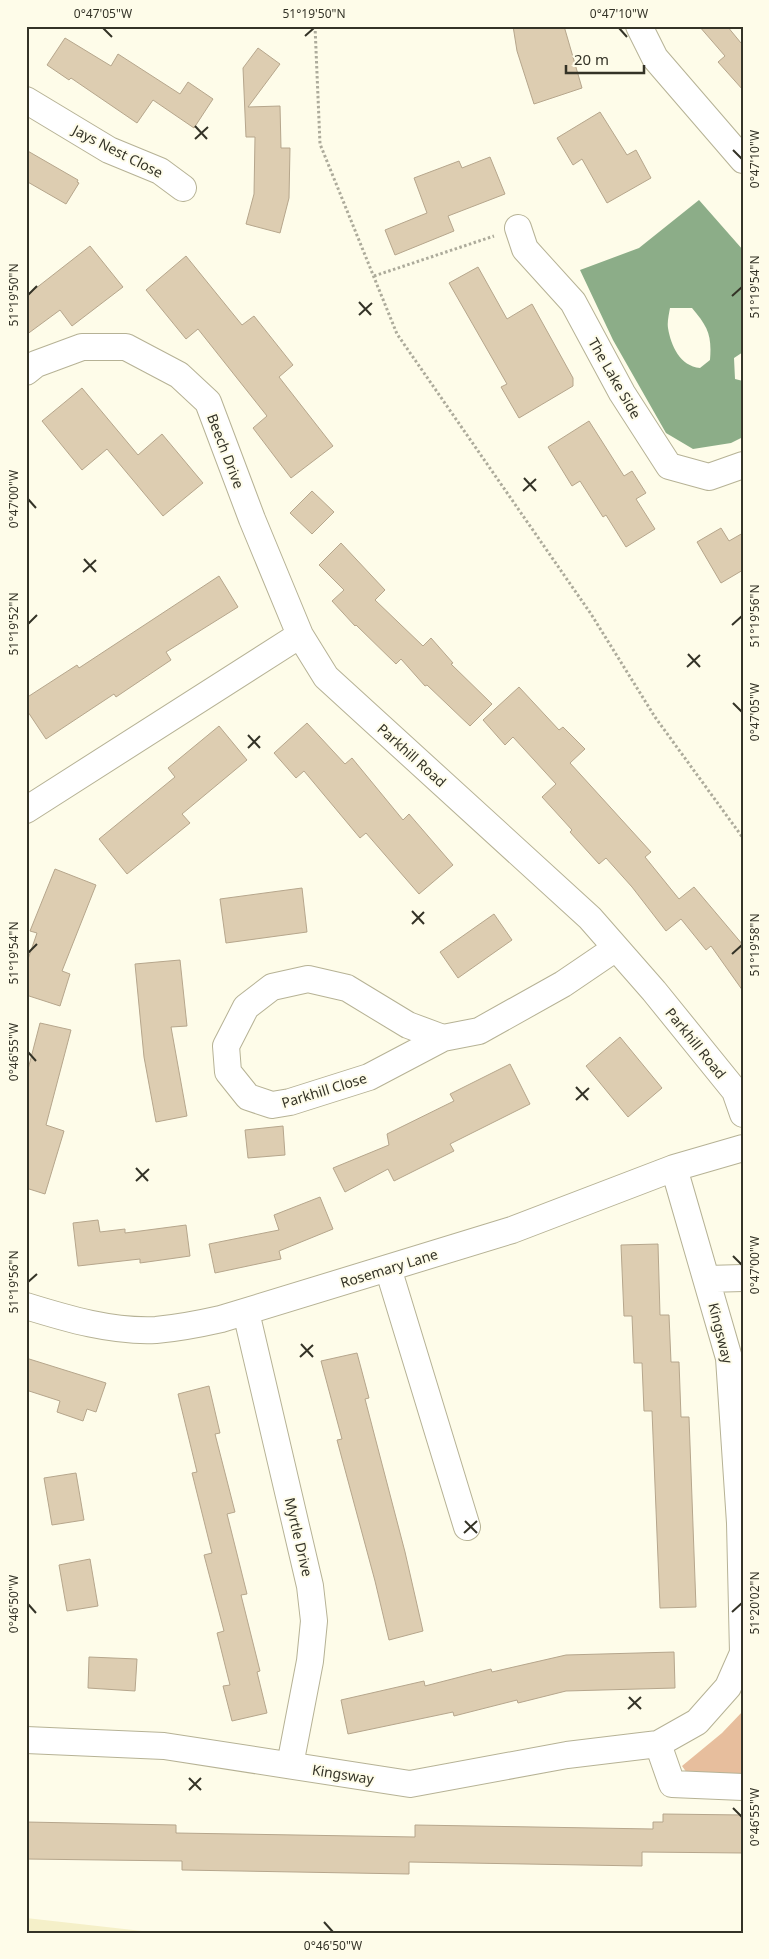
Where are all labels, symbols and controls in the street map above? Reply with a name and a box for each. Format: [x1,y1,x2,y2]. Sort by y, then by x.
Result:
text: 0°47'05"W [74,5,132,22]
text: 51°19'50"N [282,5,346,22]
text: 0°47'10"W [590,5,648,22]
scale bar [566,42,644,74]
text: 20 m [574,49,609,69]
street label: Jays Nest Close [68,119,166,182]
text: 0°47'10"W [746,130,763,188]
text: 51°19'54"N [746,255,763,319]
text: 51°19'50"N [5,263,22,327]
street label: The Lake Side [584,334,646,422]
street label: Beech Drive [203,411,249,491]
text: 0°47'00"W [5,470,22,528]
text: 51°19'56"N [746,584,763,648]
text: 51°19'52"N [5,592,22,656]
text: 0°47'05"W [746,683,763,741]
street label: Parkhill Road [374,719,450,791]
text: 51°19'58"N [746,913,763,977]
text: 51°19'54"N [5,921,22,985]
street label: Parkhill Road [661,1003,731,1083]
text: 0°46'55"W [5,1023,22,1081]
street label: Parkhill Close [279,1068,369,1112]
text: 0°47'00"W [746,1236,763,1294]
street label: Rosemary Lane [338,1244,440,1292]
text: 51°19'56"N [5,1250,22,1314]
street label: Kingsway [704,1301,738,1366]
street label: Myrtle Drive [281,1496,317,1578]
text: 51°20'02"N [746,1571,763,1635]
text: 0°46'50"W [5,1575,22,1633]
street label: Kingsway [311,1760,376,1788]
text: 0°46'55"W [746,1788,763,1846]
text: 0°46'50"W [304,1937,362,1954]

